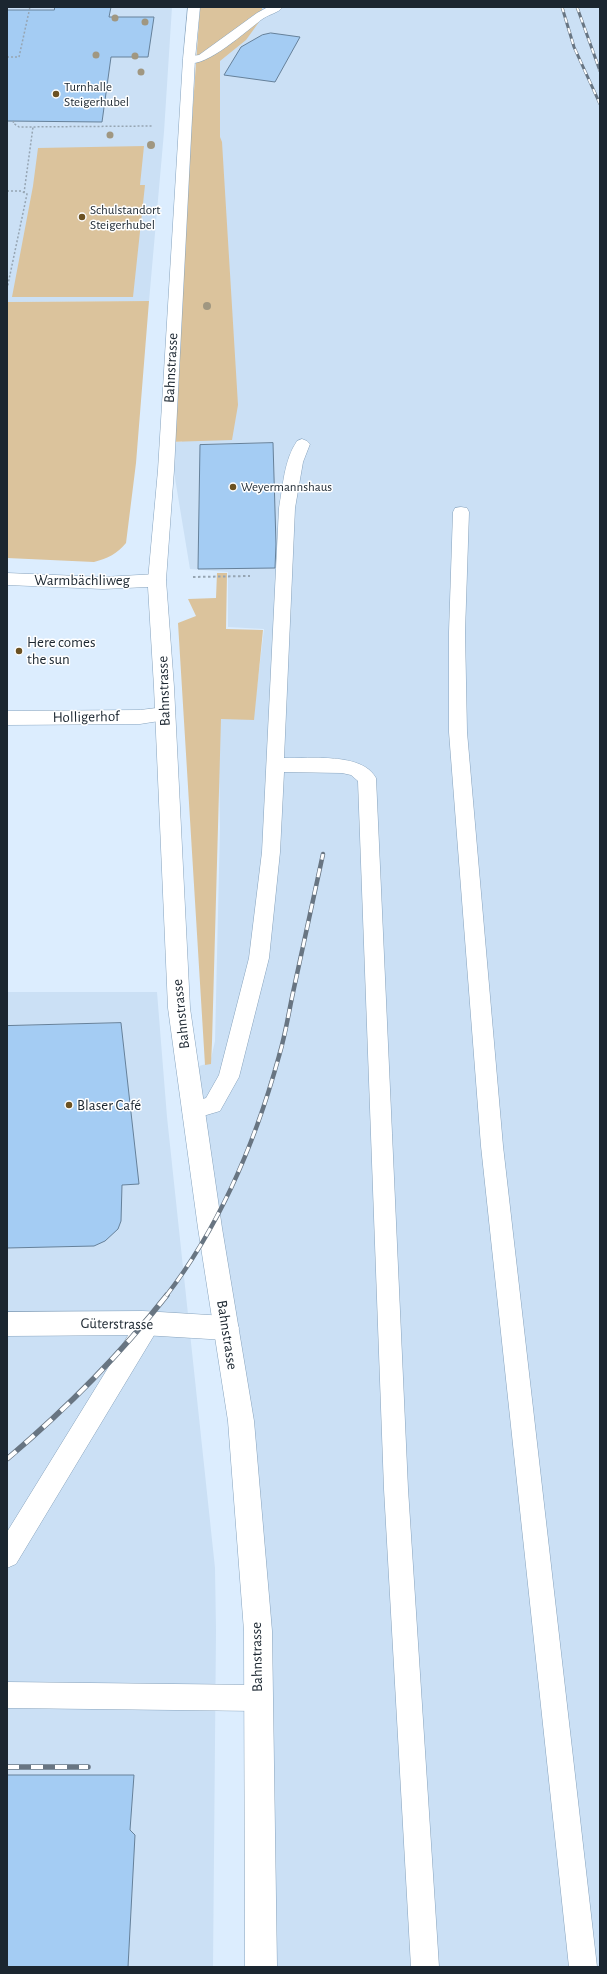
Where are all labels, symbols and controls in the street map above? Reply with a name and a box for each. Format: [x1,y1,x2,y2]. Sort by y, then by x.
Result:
place label: Turnhalle Steigerhubel [64,79,129,110]
marker: Turnhalle Steigerhubel [51,89,61,99]
place label: Schulstandort Steigerhubel [90,202,160,233]
marker: Schulstandort Steigerhubel [77,212,87,222]
street label: Bahnstrasse [160,332,182,404]
place label: Weyermannshaus [241,479,332,495]
marker: Weyermannshaus [228,482,238,492]
street label: Warmbächliweg [34,571,130,589]
place label: Here comes the sun [27,633,96,668]
marker: Here comes the sun [14,646,24,656]
street label: Bahnstrasse [154,656,174,726]
street label: Holligerhof [52,707,120,727]
street label: Bahnstrasse [168,978,194,1050]
place label: Blaser Café [77,1096,141,1114]
marker: Blaser Café [64,1100,74,1110]
street label: Bahnstrasse [213,1299,241,1371]
street label: Güterstrasse [81,1314,153,1334]
street label: Bahnstrasse [247,1622,267,1692]

